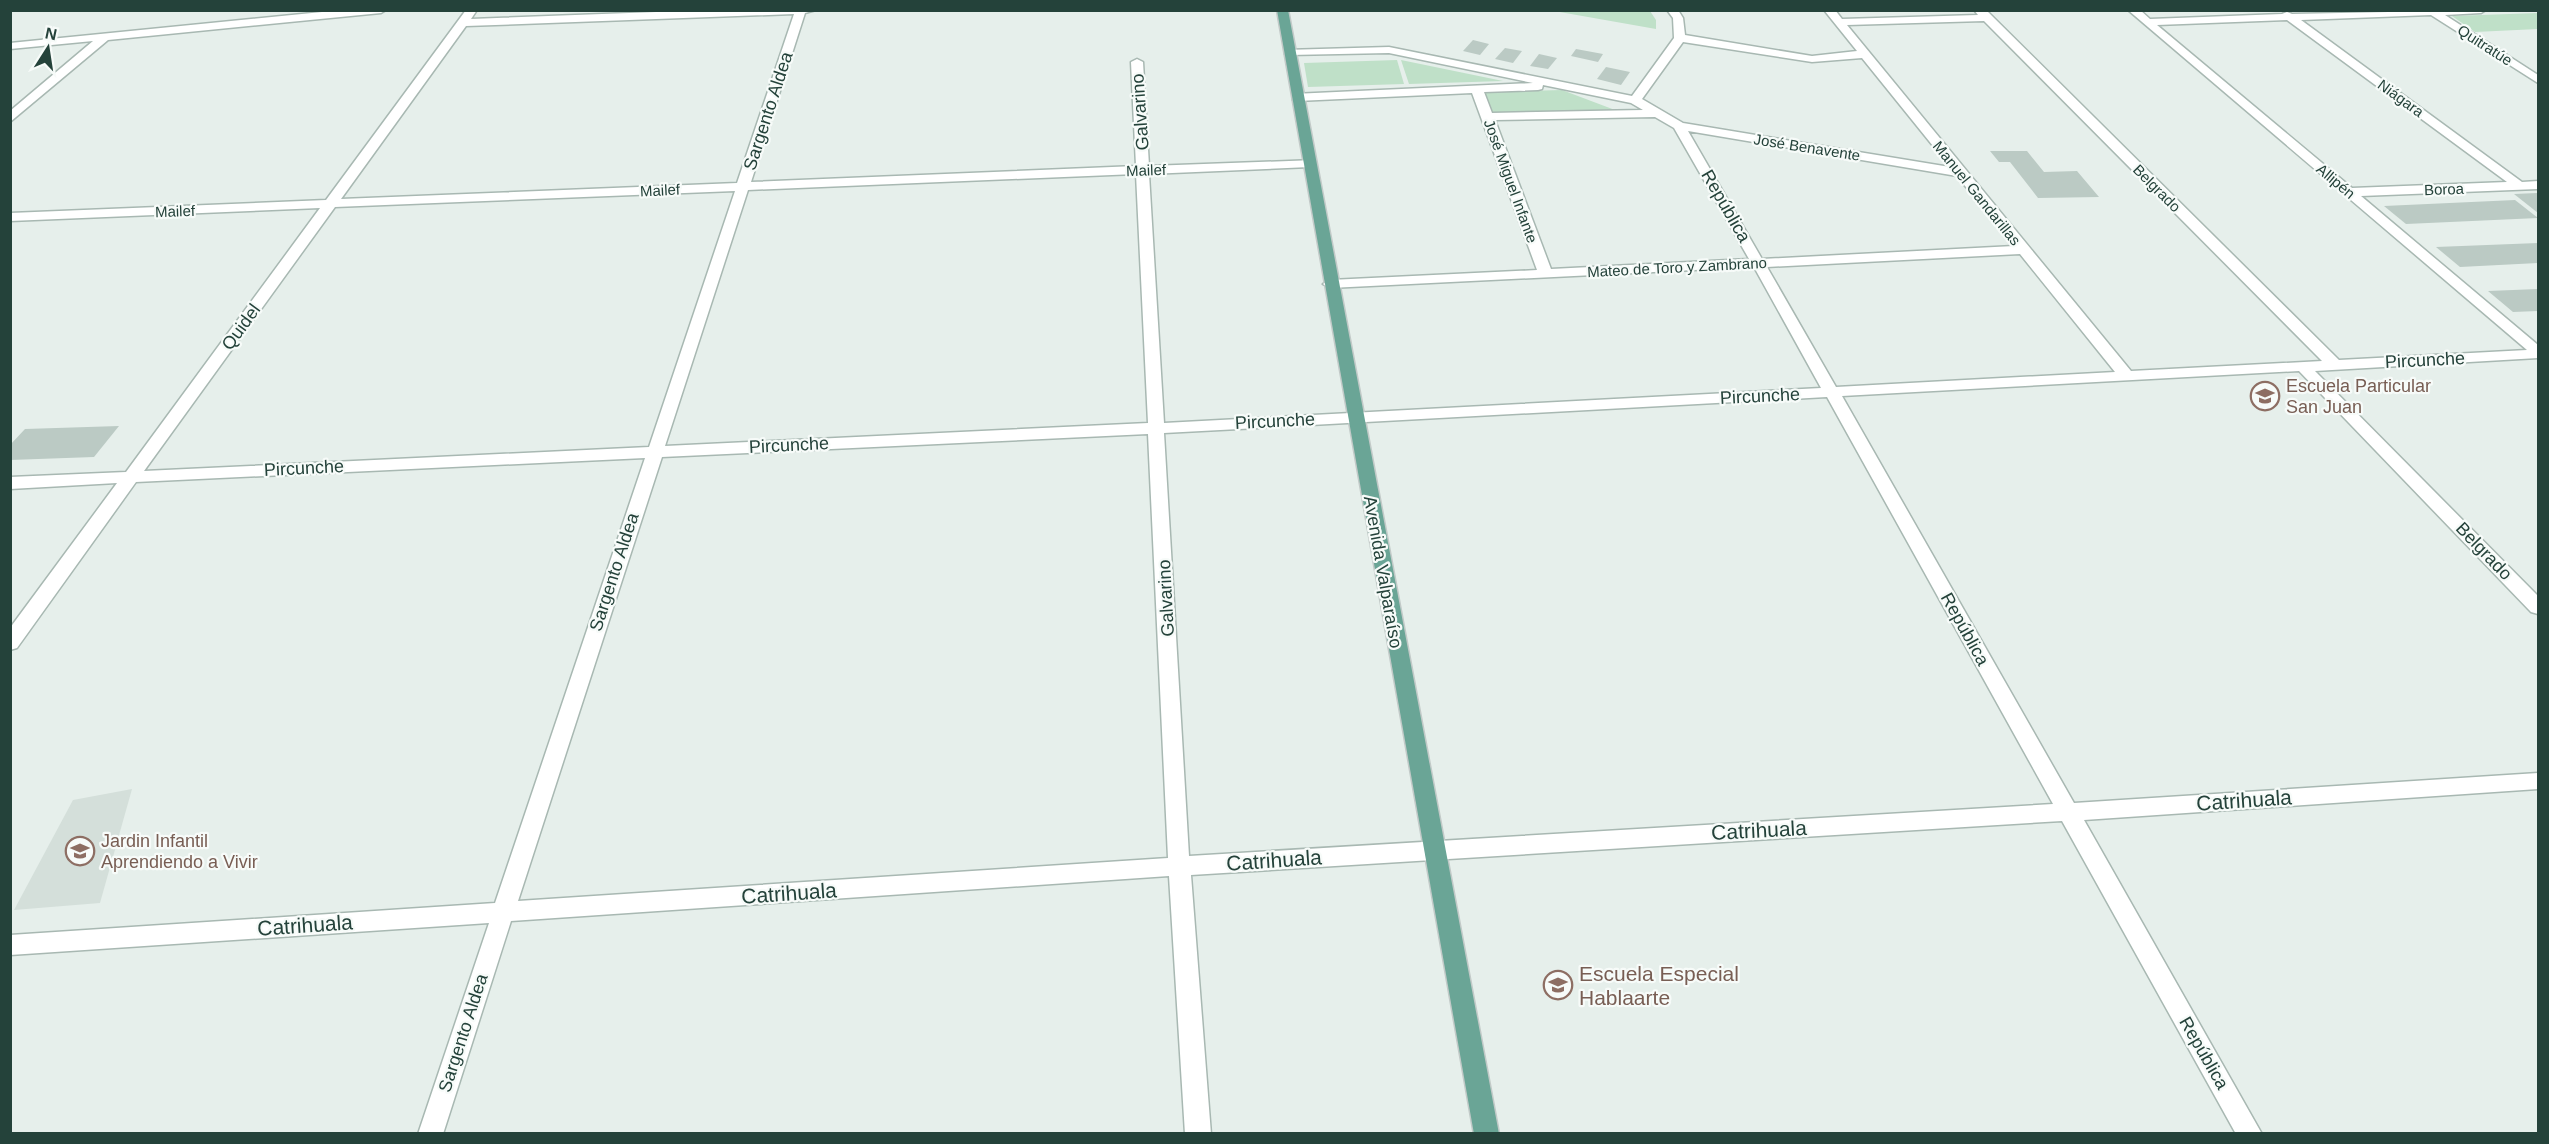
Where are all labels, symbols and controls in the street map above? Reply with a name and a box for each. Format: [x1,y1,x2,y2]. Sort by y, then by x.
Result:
north arrow [18,18,78,78]
street label: Quitratúe [2454,21,2516,69]
text: N [44,24,58,43]
street label: Sargento Aldea [739,48,797,173]
street label: Galvarino [1127,73,1153,151]
street label: Niágara [2375,76,2428,121]
street label: José Miguel Infante [1481,117,1541,245]
street label: José Benavente [1753,130,1861,164]
street label: Manuel Gandarillas [1930,137,2024,249]
street label: Allipén [2313,160,2359,202]
street label: Mailef [1126,161,1167,179]
street label: Belgrado [2130,161,2184,215]
street label: República [1697,166,1755,247]
street label: Mailef [640,180,681,200]
street label: Boroa [2424,180,2465,198]
street label: Mailef [155,202,196,220]
street label: Mateo de Toro y Zambrano [1587,254,1767,280]
street label: Quidel [218,300,264,354]
street label: Pircunche [2385,348,2465,372]
place label: Escuela Particular San Juan [2286,376,2431,417]
school or university icon: Escuela Particular San Juan [2249,380,2281,412]
street label: Pircunche [1720,384,1800,408]
street label: Pircunche [1235,409,1315,433]
street label: Pircunche [749,433,829,457]
street label: Pircunche [264,456,344,480]
street label: Avenida Valparaíso [1360,494,1406,650]
street label: Sargento Aldea [585,509,643,634]
street label: Belgrado [2452,518,2516,584]
street label: Galvarino [1154,559,1178,637]
street label: República [1937,589,1994,670]
street label: Catrihuala [2195,785,2293,815]
street label: Catrihuala [1711,816,1808,844]
place label: Jardin Infantil Aprendiendo a Vivir [101,831,258,872]
school or university icon: Jardin Infantil Aprendiendo a Vivir [64,835,96,867]
street label: Catrihuala [1225,845,1323,875]
street label: Catrihuala [740,878,838,908]
street label: Catrihuala [256,910,354,940]
place label: Escuela Especial Hablaarte [1579,962,1739,1009]
school or university icon: Escuela Especial Hablaarte [1542,969,1574,1001]
street label: Sargento Aldea [434,970,492,1095]
street label: República [2175,1013,2233,1094]

